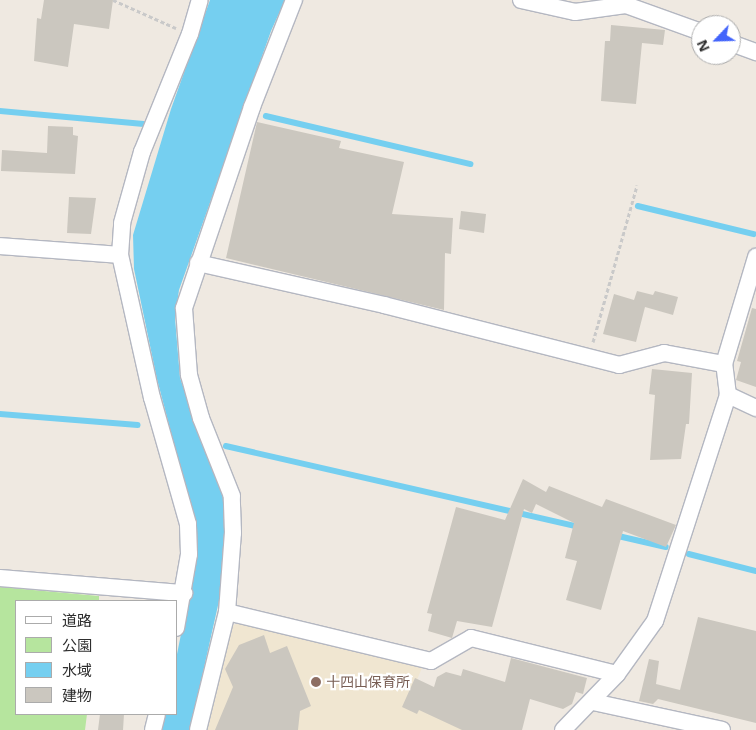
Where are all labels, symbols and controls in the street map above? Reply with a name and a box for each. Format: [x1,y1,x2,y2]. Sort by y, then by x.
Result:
north arrow [691,15,741,65]
text: N [692,37,714,55]
legend [15,600,178,715]
text: 道路 [62,610,92,630]
text: 公園 [62,635,92,655]
text: 水域 [62,660,92,680]
place label: 十四山保育所 [326,674,410,690]
marker: 十四山保育所 [310,676,322,688]
text: 建物 [62,685,92,705]

